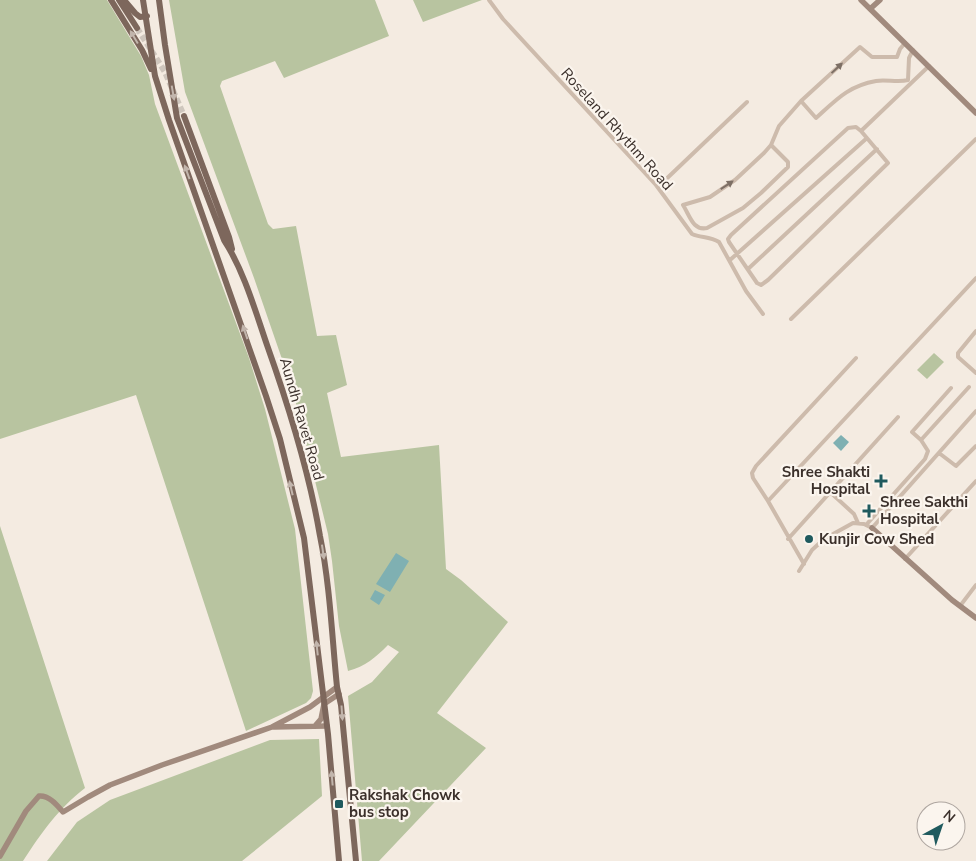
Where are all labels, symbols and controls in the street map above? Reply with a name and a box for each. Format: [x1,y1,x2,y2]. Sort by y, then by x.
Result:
one-way arrow [130,31,139,44]
one-way arrow [831,62,843,74]
street label: Roseland Rhythm Road [557,63,677,195]
one-way arrow [170,85,178,101]
one-way arrow [183,164,191,179]
one-way arrow [721,180,734,190]
one-way arrow [240,324,248,339]
street label: Aundh Ravet Road [275,355,329,483]
place label: Shree Shakti Hospital [782,462,870,499]
marker: Shree Shakti Hospital [874,474,888,488]
one-way arrow [287,480,295,495]
place label: Shree Sakthi Hospital [880,492,968,529]
marker: Shree Sakthi Hospital [862,504,876,518]
place label: Kunjir Cow Shed [819,529,934,549]
marker: Kunjir Cow Shed [803,533,815,545]
one-way arrow [319,544,327,560]
one-way arrow [313,640,321,656]
one-way arrow [338,705,346,721]
one-way arrow [328,769,336,785]
place label: Rakshak Chowk bus stop [349,785,461,822]
marker: Rakshak Chowk bus stop [333,798,345,810]
north arrow [916,801,966,851]
text: N [939,806,959,827]

